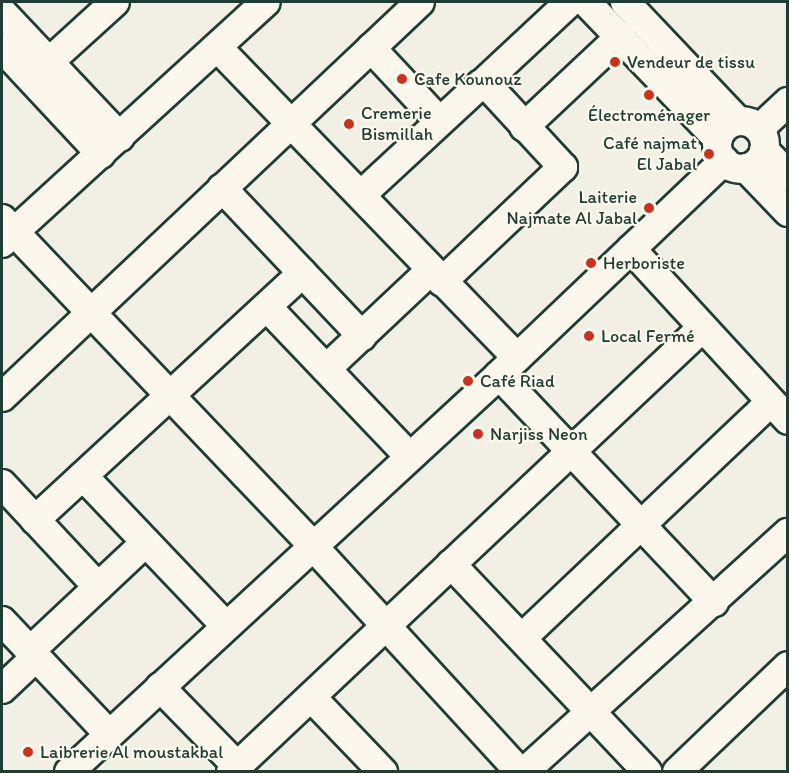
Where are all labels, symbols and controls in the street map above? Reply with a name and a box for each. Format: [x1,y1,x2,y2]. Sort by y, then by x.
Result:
place label: Vendeur de tissu [627,51,755,73]
marker: Vendeur de tissu [608,55,622,69]
place label: Cafe Kounouz [414,68,522,90]
marker: Cafe Kounouz [395,72,409,86]
marker: Électroménager [642,88,656,102]
place label: Cremerie Bismillah [361,103,433,146]
place label: Électroménager [588,104,710,126]
marker: Cremerie Bismillah [342,117,356,131]
place label: Café najmat El Jabal [602,133,697,176]
marker: Café najmat El Jabal [702,147,716,161]
place label: Laiterie Najmate Al Jabal [506,187,637,230]
marker: Laiterie Najmate Al Jabal [642,201,656,215]
place label: Herboriste [603,252,685,274]
marker: Herboriste [584,256,598,270]
place label: Local Fermé [601,325,693,347]
marker: Local Fermé [582,329,596,343]
place label: Café Riad [480,370,554,392]
marker: Café Riad [461,374,475,388]
place label: Narjiss Neon [490,423,588,445]
marker: Narjiss Neon [471,427,485,441]
place label: Laibrerie Al moustakbal [40,741,224,763]
marker: Laibrerie Al moustakbal [21,745,35,759]

